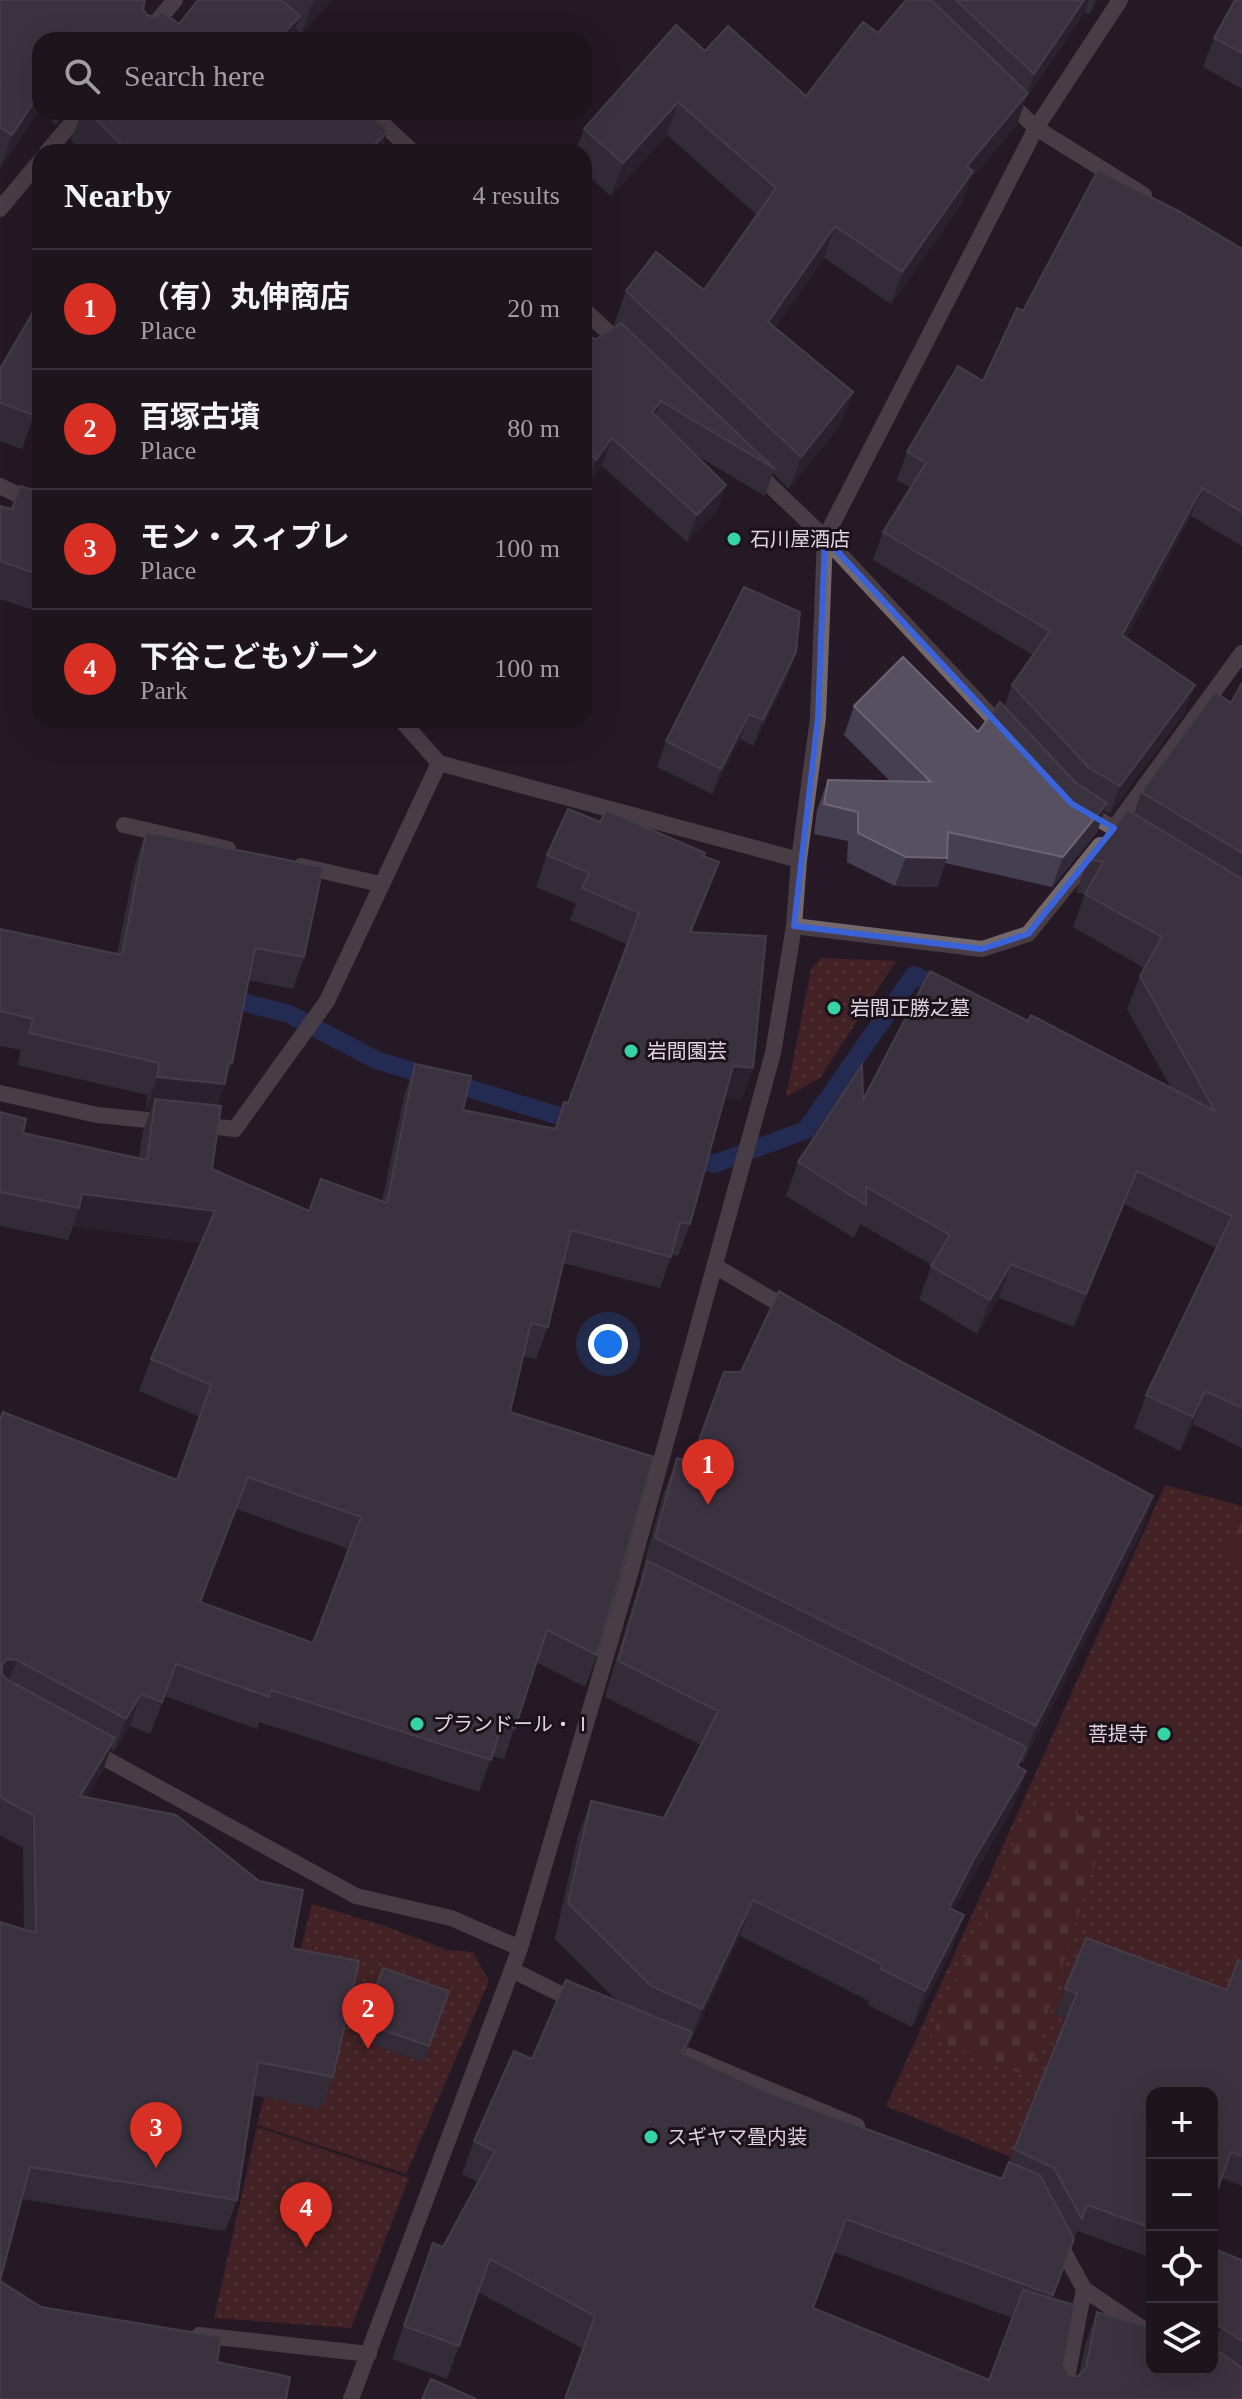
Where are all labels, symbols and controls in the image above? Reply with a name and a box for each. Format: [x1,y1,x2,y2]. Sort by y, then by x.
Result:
search box [32,32,592,120]
icon: search [60,54,104,98]
text: Search here [124,59,265,92]
text: Nearby [64,177,172,214]
text: 4 results [473,181,560,210]
text: （有）丸伸商店 [140,280,350,313]
text: 1 [84,294,97,323]
text: 20 m [507,294,560,323]
text: Place [140,316,196,345]
text: 百塚古墳 [140,400,260,433]
text: 2 [84,414,97,443]
text: 80 m [507,414,560,443]
text: Place [140,436,196,465]
text: モン・スィプレ [140,520,350,553]
place label: 石川屋酒店 [750,528,850,550]
marker: 石川屋酒店 [725,530,743,548]
text: 3 [84,534,97,563]
text: 100 m [494,534,560,563]
text: Place [140,556,196,585]
text: 下谷こどもゾーン [140,640,379,673]
text: 4 [84,654,97,683]
text: 100 m [494,654,560,683]
text: Park [140,676,188,705]
place label: 岩間正勝之墓 [850,997,970,1019]
marker: 岩間正勝之墓 [825,999,843,1017]
place label: 岩間園芸 [647,1040,727,1062]
marker: 岩間園芸 [622,1042,640,1060]
your location [588,1324,628,1364]
pin: 1 [682,1439,734,1505]
place label: プランドール・Ⅰ [433,1713,593,1735]
marker: プランドール・Ⅰ [408,1715,426,1733]
place label: 菩提寺 [1088,1723,1148,1745]
marker: 菩提寺 [1155,1725,1173,1743]
pin: 2 [342,1983,394,2049]
map controls [1146,2087,1218,2375]
button: + [1146,2087,1218,2159]
pin: 3 [130,2102,182,2168]
place label: スギヤマ畳内装 [667,2126,807,2148]
marker: スギヤマ畳内装 [642,2128,660,2146]
button: − [1146,2159,1218,2231]
pin: 4 [280,2182,332,2248]
button: locate [1146,2231,1218,2303]
button: layers [1146,2303,1218,2375]

